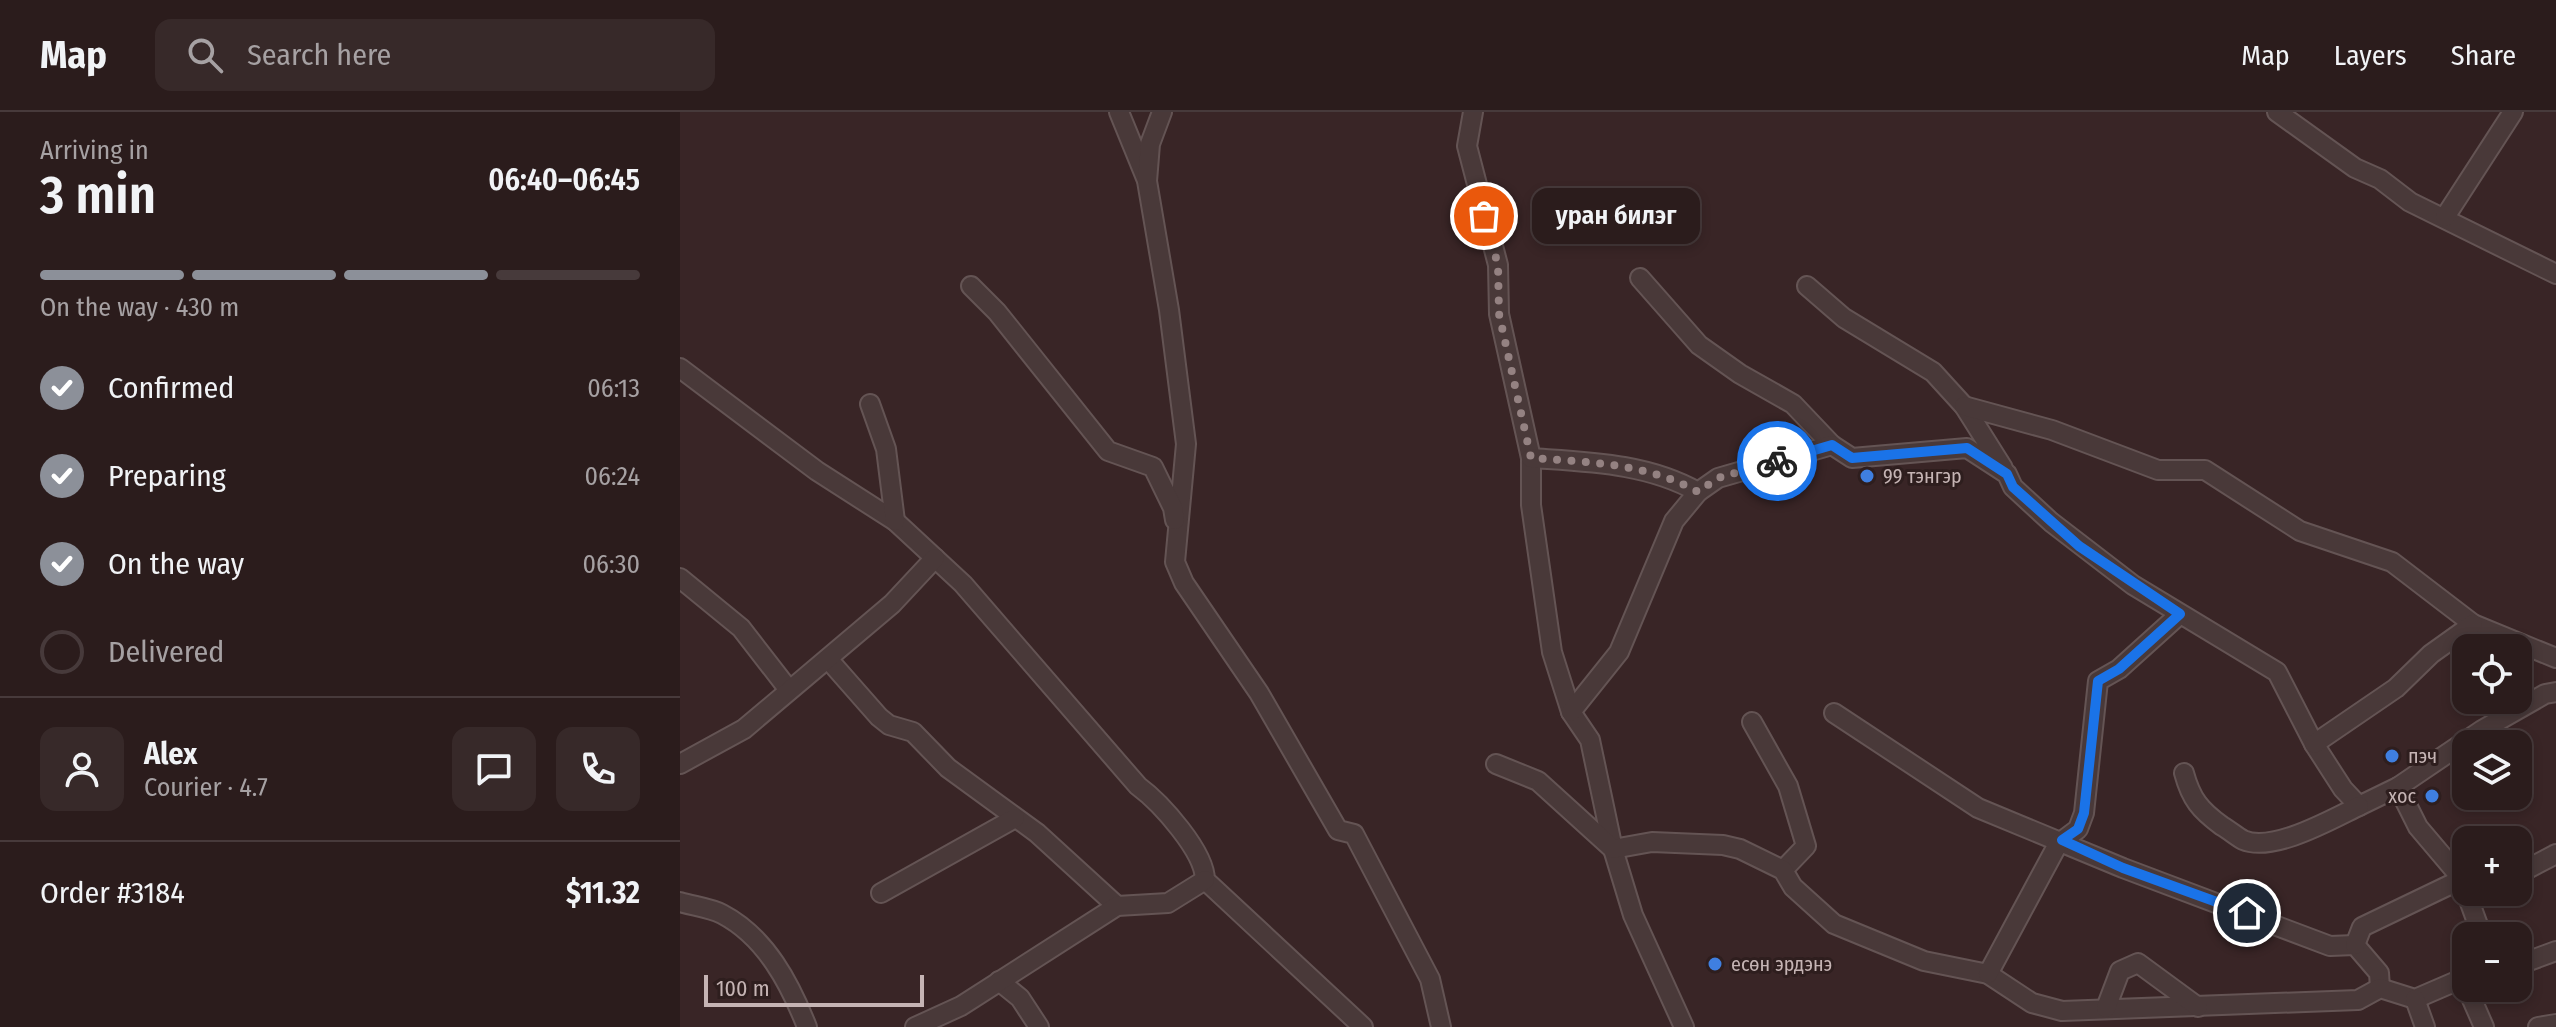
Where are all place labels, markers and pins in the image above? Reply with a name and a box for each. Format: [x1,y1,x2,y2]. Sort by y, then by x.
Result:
pin [1450,182,1518,250]
callout: уран билэг [1532,188,1700,244]
place label: 99 тэнгэр [1883,464,1962,488]
marker: 99 тэнгэр [1858,467,1876,485]
place label: пэч [2408,744,2437,768]
marker: пэч [2383,747,2401,765]
place label: хос [2388,784,2416,808]
marker: хос [2423,787,2441,805]
pin [2213,879,2281,947]
place label: есөн эрдэнэ [1731,952,1832,976]
marker: есөн эрдэнэ [1706,955,1724,973]

